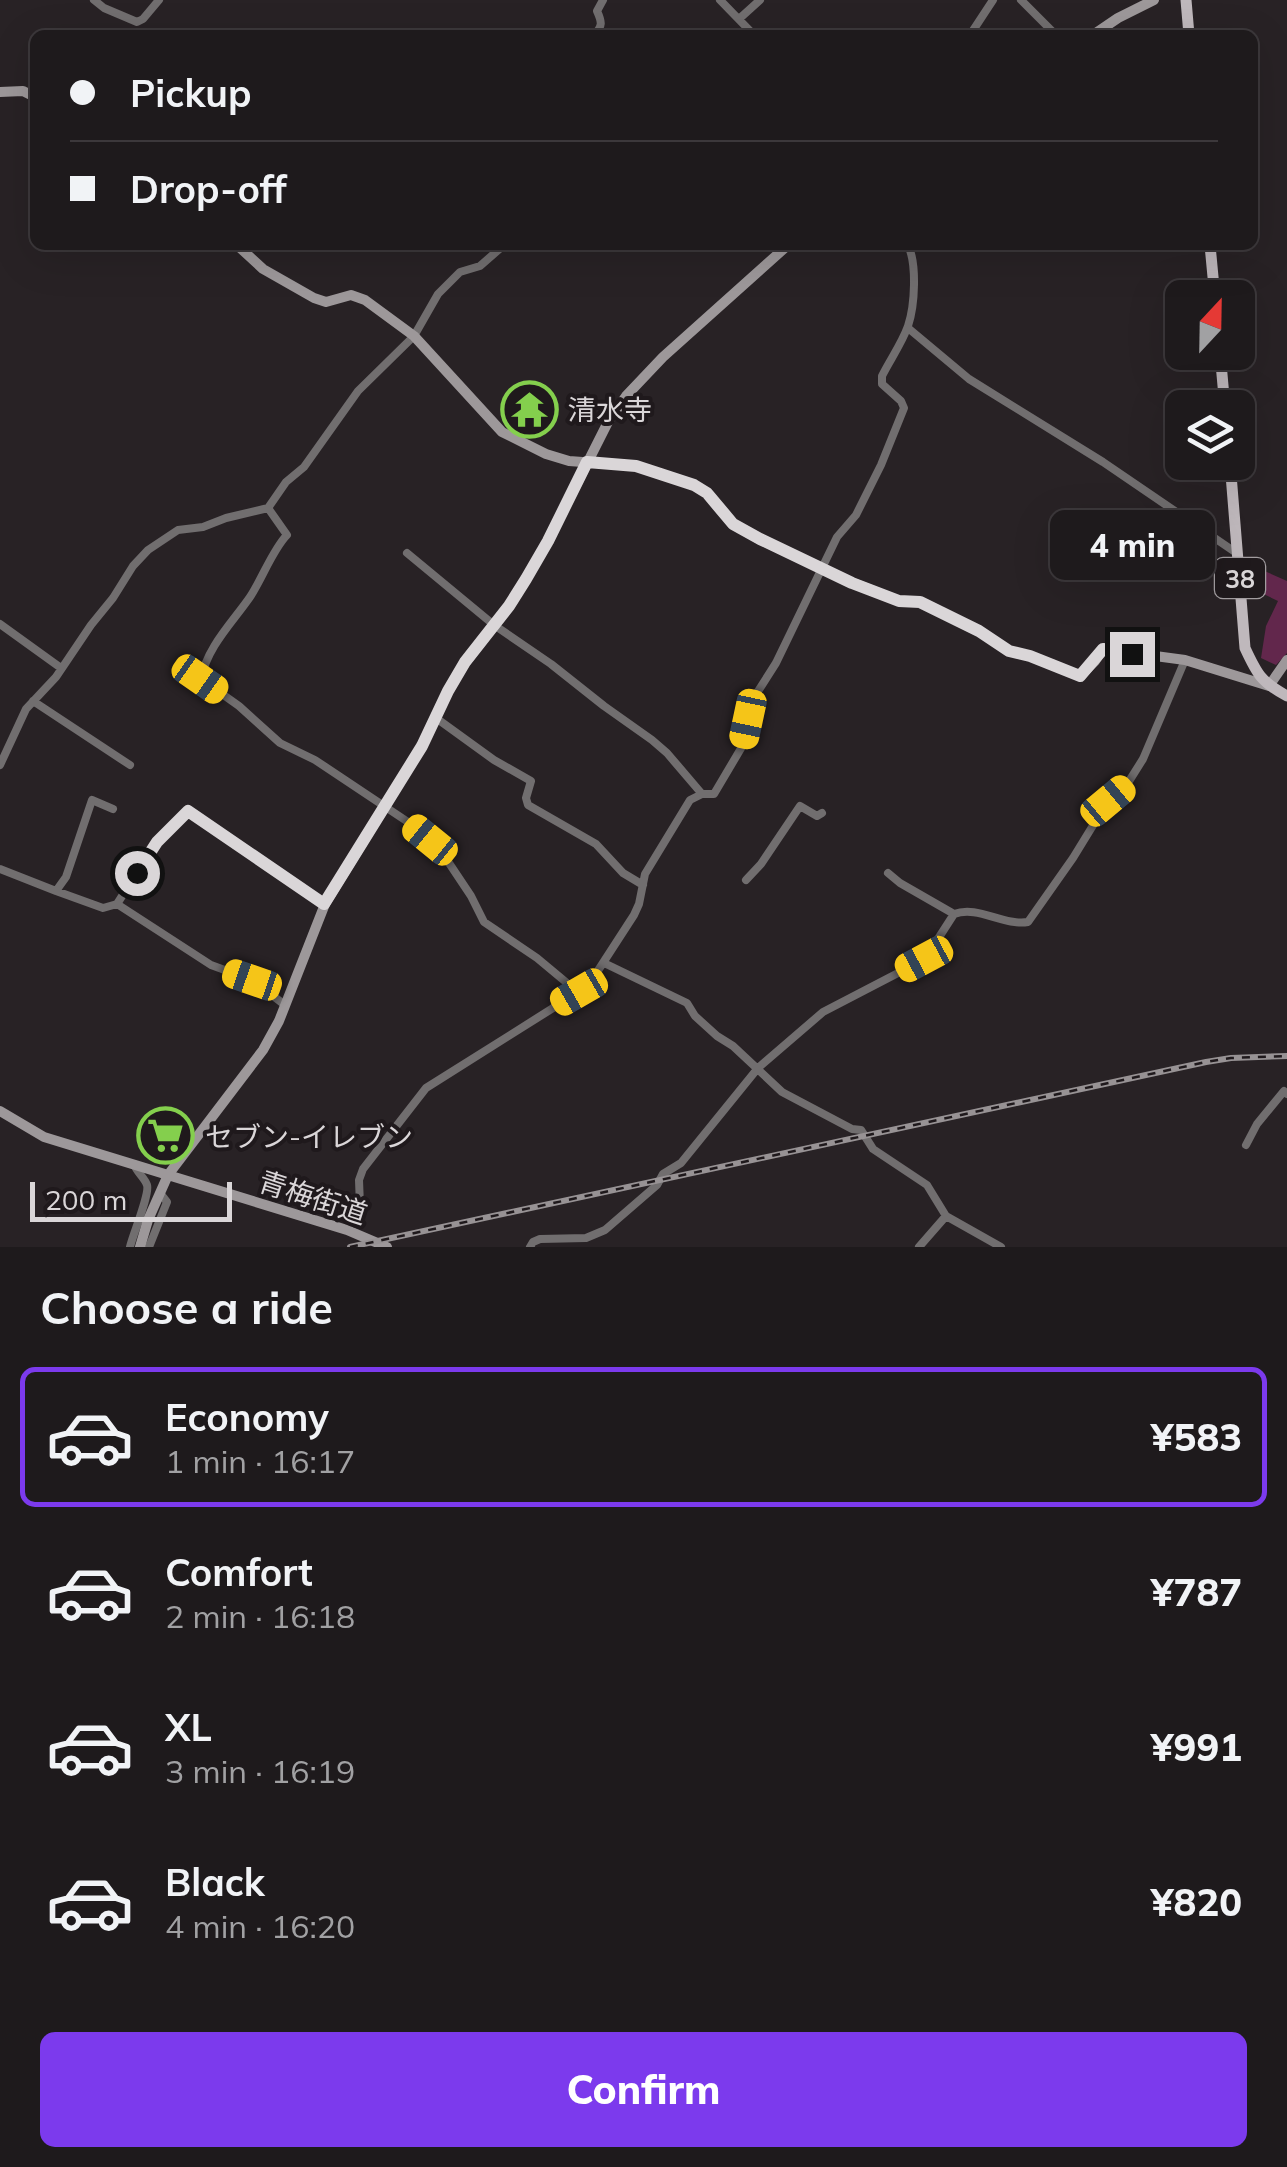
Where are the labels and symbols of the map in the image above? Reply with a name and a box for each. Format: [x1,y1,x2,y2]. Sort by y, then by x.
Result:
north arrow [1165,280,1255,370]
temple icon: 清水寺 [499,379,559,439]
place label: 清水寺 [568,392,652,427]
callout: 4 min [1050,509,1214,579]
road number: 38 [1215,558,1265,598]
route end [1110,632,1155,677]
car [167,650,233,708]
car [727,687,769,751]
car [1075,770,1141,832]
car [397,809,463,871]
route start [115,851,160,896]
car [890,932,958,986]
car [219,956,285,1004]
car [546,964,612,1020]
supermarket icon: セブン-イレブン [136,1106,196,1166]
place label: セブン-イレブン [205,1119,413,1154]
street label: 青梅街道 [254,1163,372,1231]
scale bar [30,1177,232,1222]

